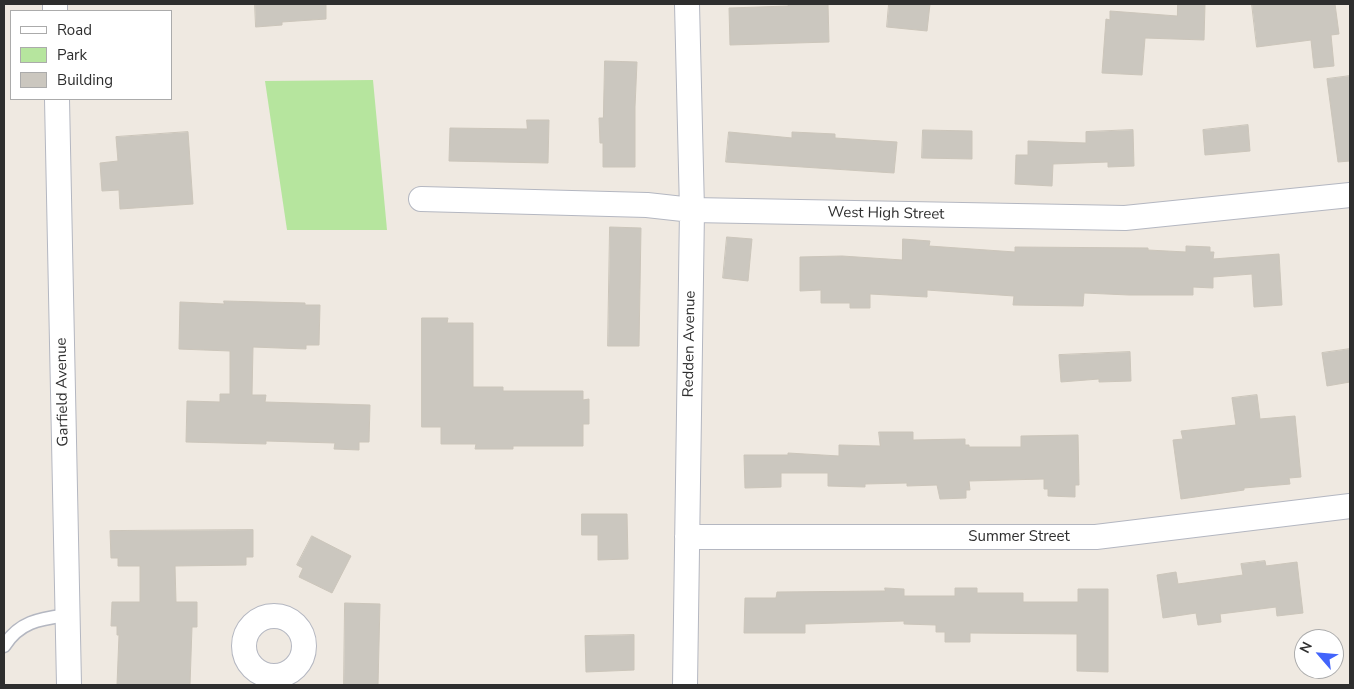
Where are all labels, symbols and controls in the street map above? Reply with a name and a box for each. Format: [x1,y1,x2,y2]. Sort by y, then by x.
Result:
legend [10,10,172,100]
text: Road [57,20,92,40]
text: Park [57,45,87,65]
text: Building [57,70,113,90]
street label: West High Street [827,204,945,224]
street label: Redden Avenue [680,290,700,398]
street label: Garfield Avenue [53,337,73,447]
street label: Summer Street [968,528,1070,546]
north arrow [1294,629,1344,679]
text: N [1295,638,1317,656]

